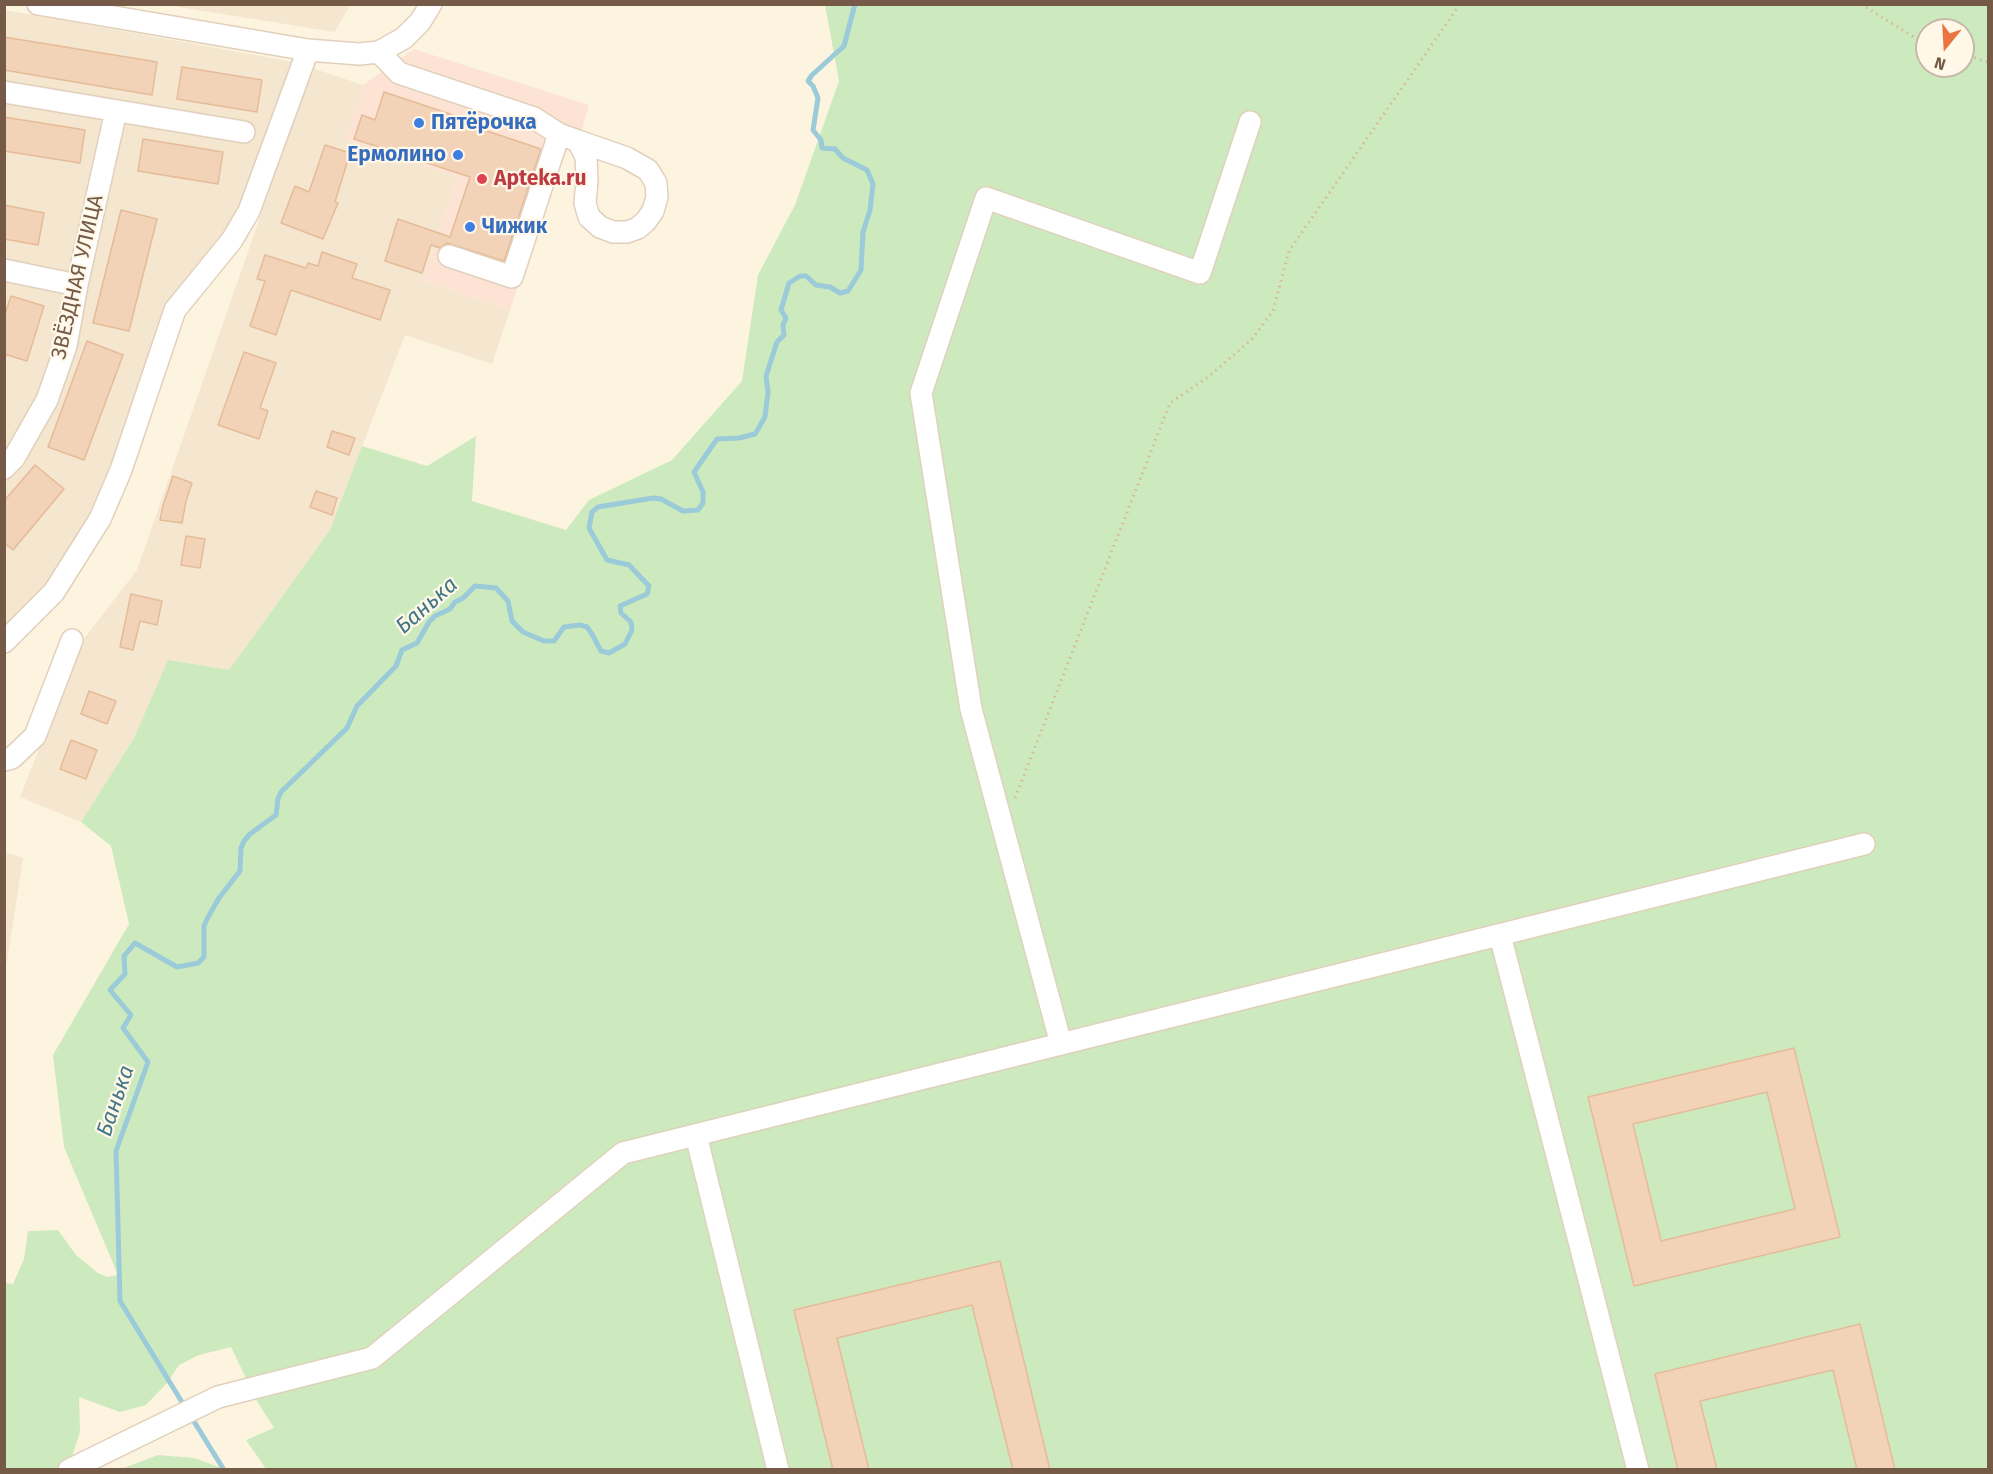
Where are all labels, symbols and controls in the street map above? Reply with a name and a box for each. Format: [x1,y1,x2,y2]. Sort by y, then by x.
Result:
north arrow [1915,18,1975,78]
text: N [1932,53,1948,74]
place label: Пятёрочка [431,110,537,136]
marker: Пятёрочка [412,116,426,130]
place label: Ермолино [347,142,446,168]
marker: Ермолино [451,148,465,162]
place label: Apteka.ru [494,166,587,192]
marker: Apteka.ru [475,172,489,186]
street label: ЗВЁЗДНАЯ УЛИЦА [47,192,109,362]
place label: Чижик [482,214,547,240]
marker: Чижик [463,220,477,234]
water label: Банька [391,572,463,640]
water label: Банька [92,1062,140,1140]

